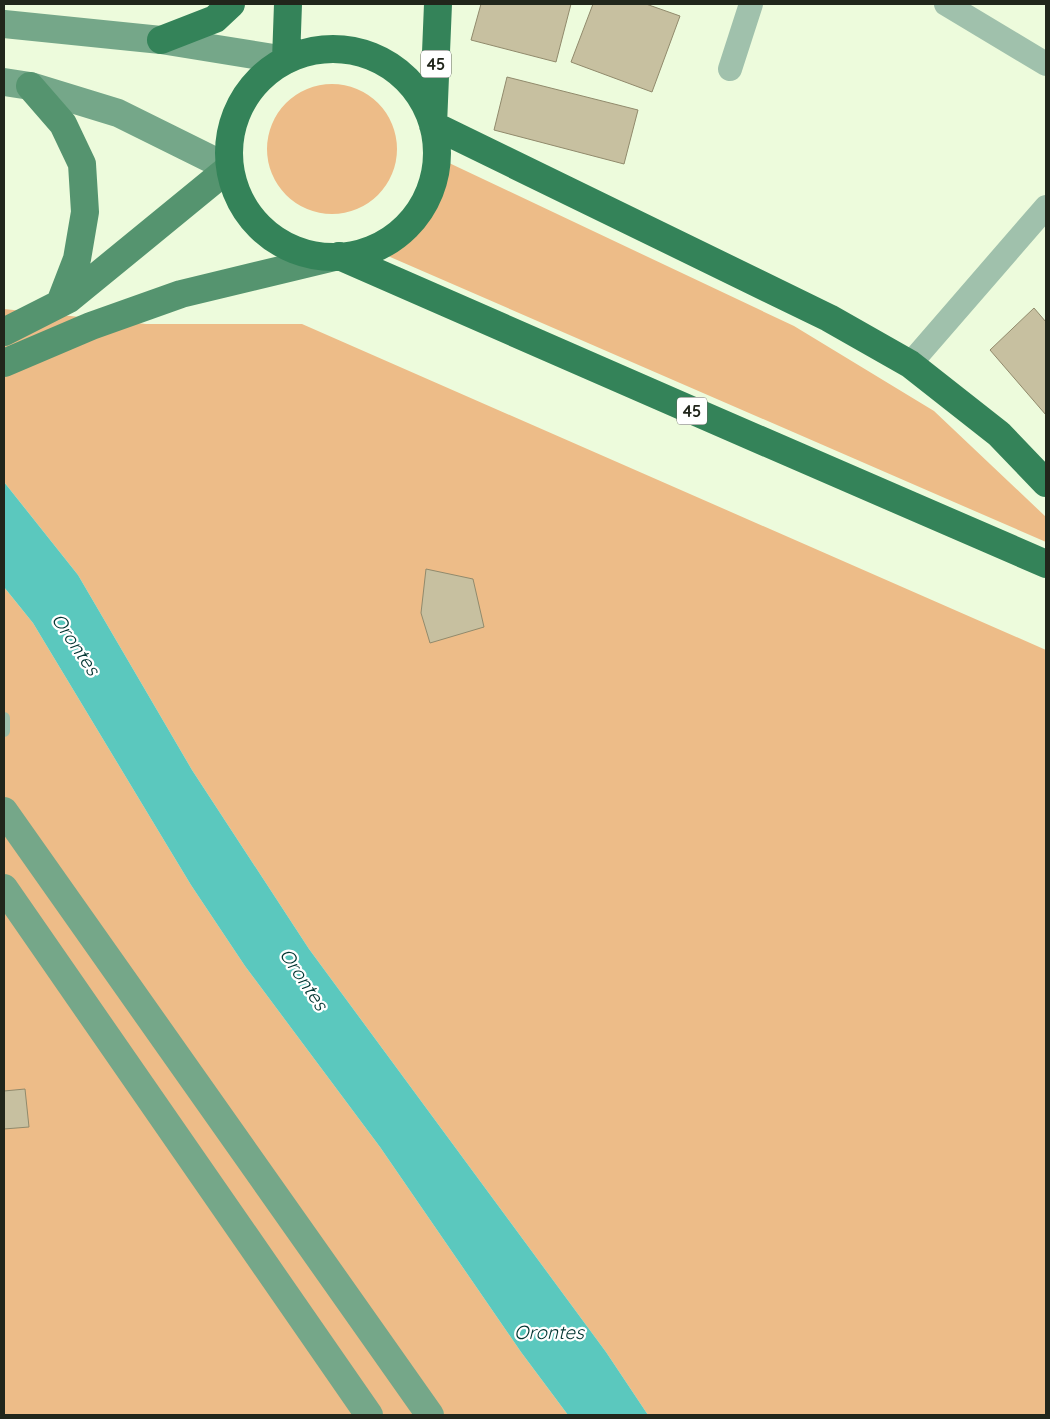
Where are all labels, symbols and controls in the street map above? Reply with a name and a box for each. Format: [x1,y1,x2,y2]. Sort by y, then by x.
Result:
road number: 45 [421,51,451,78]
road number: 45 [677,398,707,424]
water label: Orontes [47,608,106,681]
water label: Orontes [275,943,334,1016]
water label: Orontes [514,1320,585,1344]

